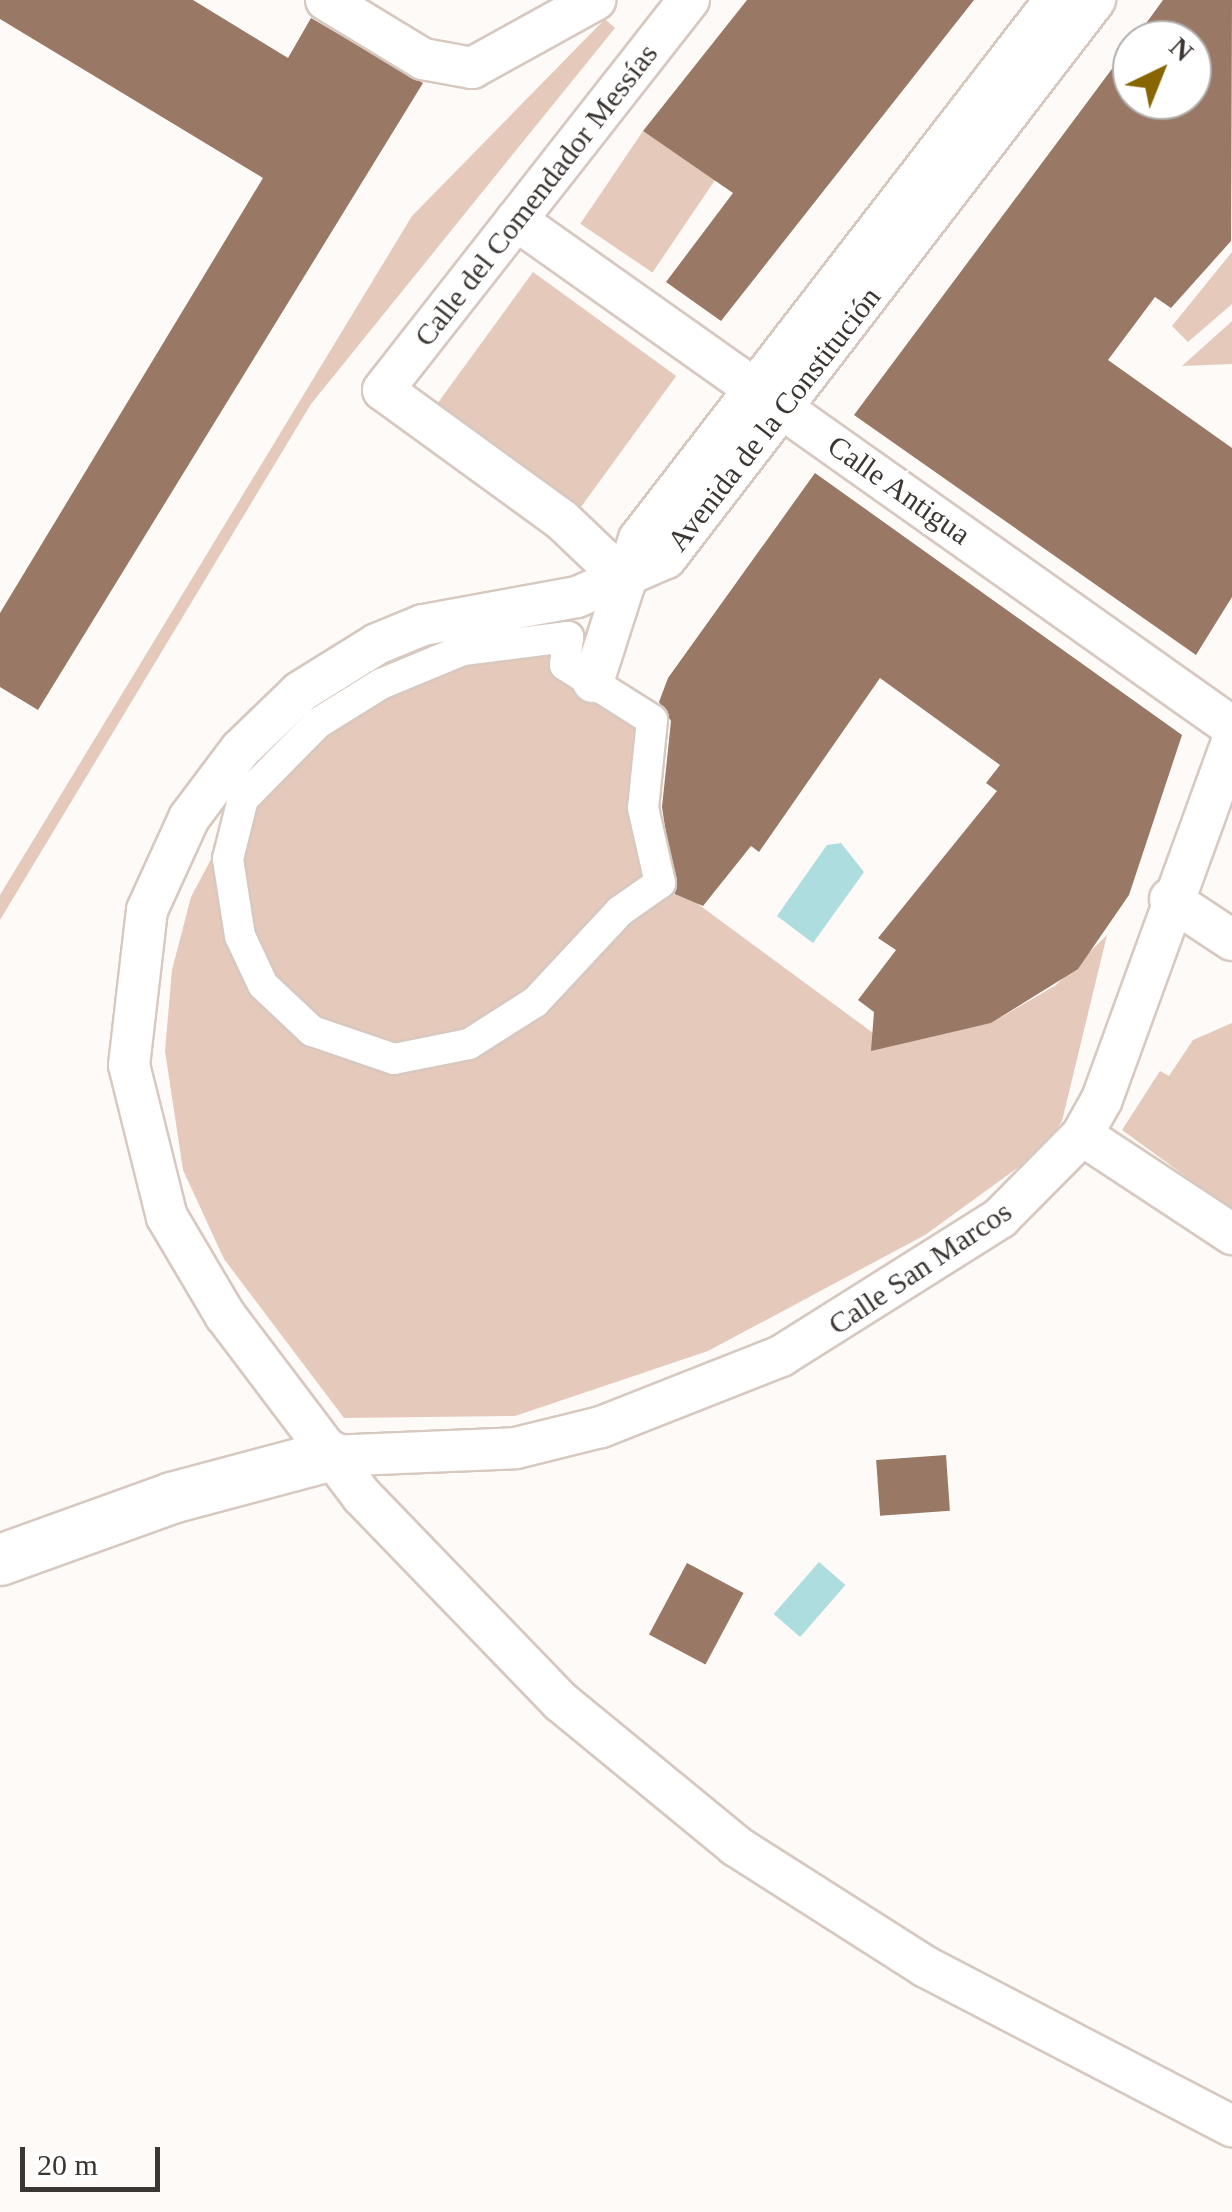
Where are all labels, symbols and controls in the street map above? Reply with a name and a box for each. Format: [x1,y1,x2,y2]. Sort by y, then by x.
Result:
north arrow [1112,20,1212,120]
text: N [1163,31,1199,67]
street label: Calle del Comendador Messías [407,37,665,353]
street label: Avenida de la Constitución [660,280,888,558]
street label: Calle Antigua [820,427,978,553]
street label: Calle San Marcos [822,1193,1018,1343]
scale bar [25,2127,165,2189]
text: 20 m [37,2148,98,2181]

